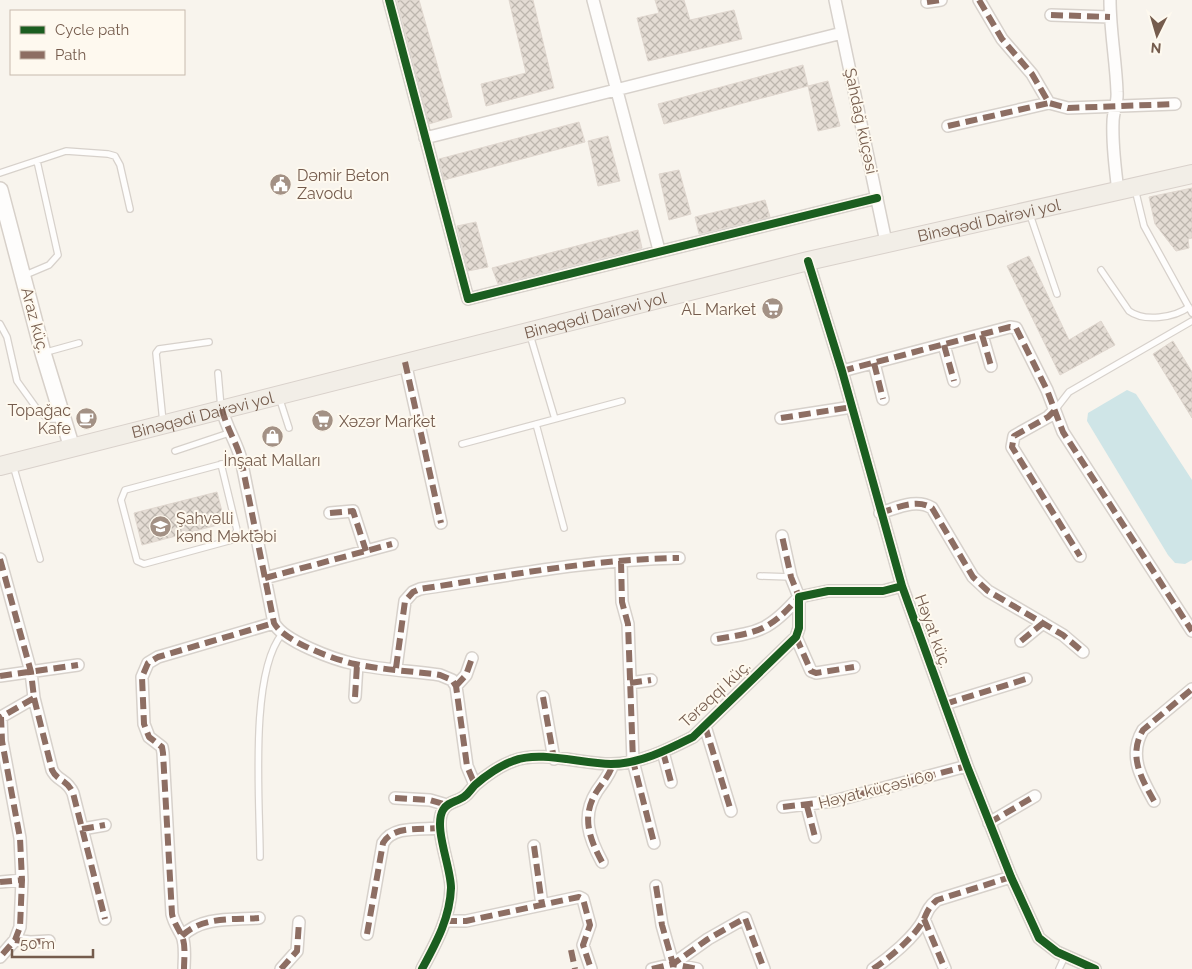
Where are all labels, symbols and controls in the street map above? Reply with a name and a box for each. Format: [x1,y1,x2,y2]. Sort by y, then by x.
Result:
legend [10,10,185,75]
north arrow [1132,10,1182,60]
text: Cycle path [55,21,129,39]
text: N [1150,40,1162,56]
text: Path [55,46,86,64]
street label: Şahdağ küçəsi [841,66,881,176]
place label: Dəmir Beton Zavodu [297,166,389,203]
public building icon: Dəmir Beton Zavodu [269,172,293,196]
street label: Binəqədi Dairəvi yol [916,195,1063,245]
street label: Araz küç. [17,285,53,355]
street label: Binəqədi Dairəvi yol [522,288,669,342]
supermarket icon: AL Market [760,297,784,321]
place label: AL Market [681,300,757,319]
street label: Binəqədi Dairəvi yol [130,387,276,442]
place label: Topağac Kafe [8,401,71,438]
cafe icon: Topağac Kafe [75,407,99,431]
supermarket icon: Xəzər Market [311,409,335,433]
place label: Xəzər Market [339,412,436,431]
shop icon: İnşaat Malları [260,424,284,448]
place label: İnşaat Malları [223,450,321,470]
place label: Şahvəlli kənd Məktəbi [176,509,277,546]
school or university icon: Şahvəlli kənd Məktəbi [148,515,172,539]
street label: Həyat küç. [911,591,955,671]
street label: Tərəqqi küç. [676,657,754,731]
street label: Həyat küçəsi 60 [816,765,936,813]
scale bar [12,926,94,958]
text: 50 m [20,935,55,953]

